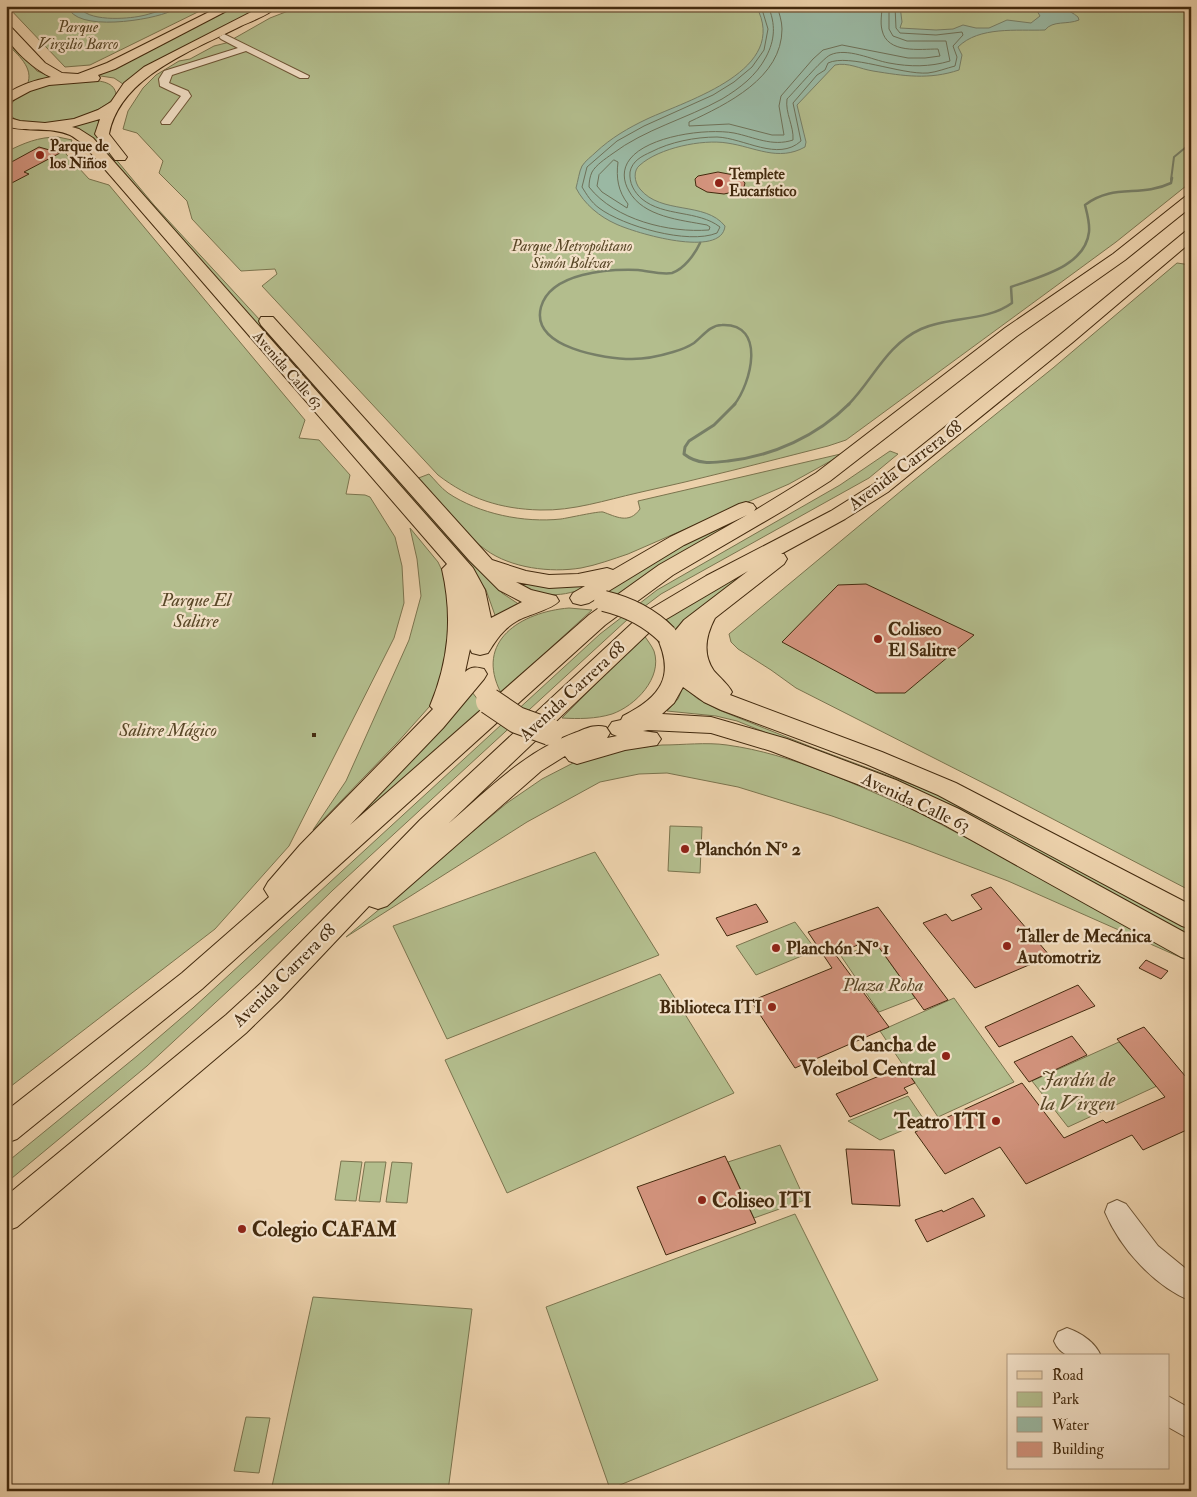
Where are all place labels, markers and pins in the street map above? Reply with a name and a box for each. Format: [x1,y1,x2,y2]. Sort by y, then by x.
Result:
place label: Parque de los Niños [49,137,110,173]
marker: Parque de los Niños [34,149,46,161]
place label: Templete Eucarístico [728,165,797,201]
marker: Templete Eucarístico [713,177,725,189]
place label: Coliseo El Salitre [888,618,957,662]
marker: Coliseo El Salitre [872,633,884,645]
place label: Planchón Nº 2 [695,838,801,861]
marker: Planchón Nº 2 [679,843,691,855]
place label: Taller de Mecánica Automotriz [1016,925,1152,969]
place label: Planchón Nº 1 [786,937,889,960]
marker: Taller de Mecánica Automotriz [1001,940,1013,952]
marker: Planchón Nº 1 [770,942,782,954]
place label: Biblioteca ITI [659,996,762,1019]
marker: Biblioteca ITI [766,1001,778,1013]
place label: Cancha de Voleibol Central [799,1031,937,1082]
marker: Cancha de Voleibol Central [940,1050,952,1062]
place label: Teatro ITI [893,1108,987,1135]
marker: Teatro ITI [990,1115,1002,1127]
place label: Coliseo ITI [712,1187,812,1214]
marker: Coliseo ITI [696,1194,708,1206]
place label: Colegio CAFAM [252,1216,397,1243]
marker: Colegio CAFAM [236,1223,248,1235]

